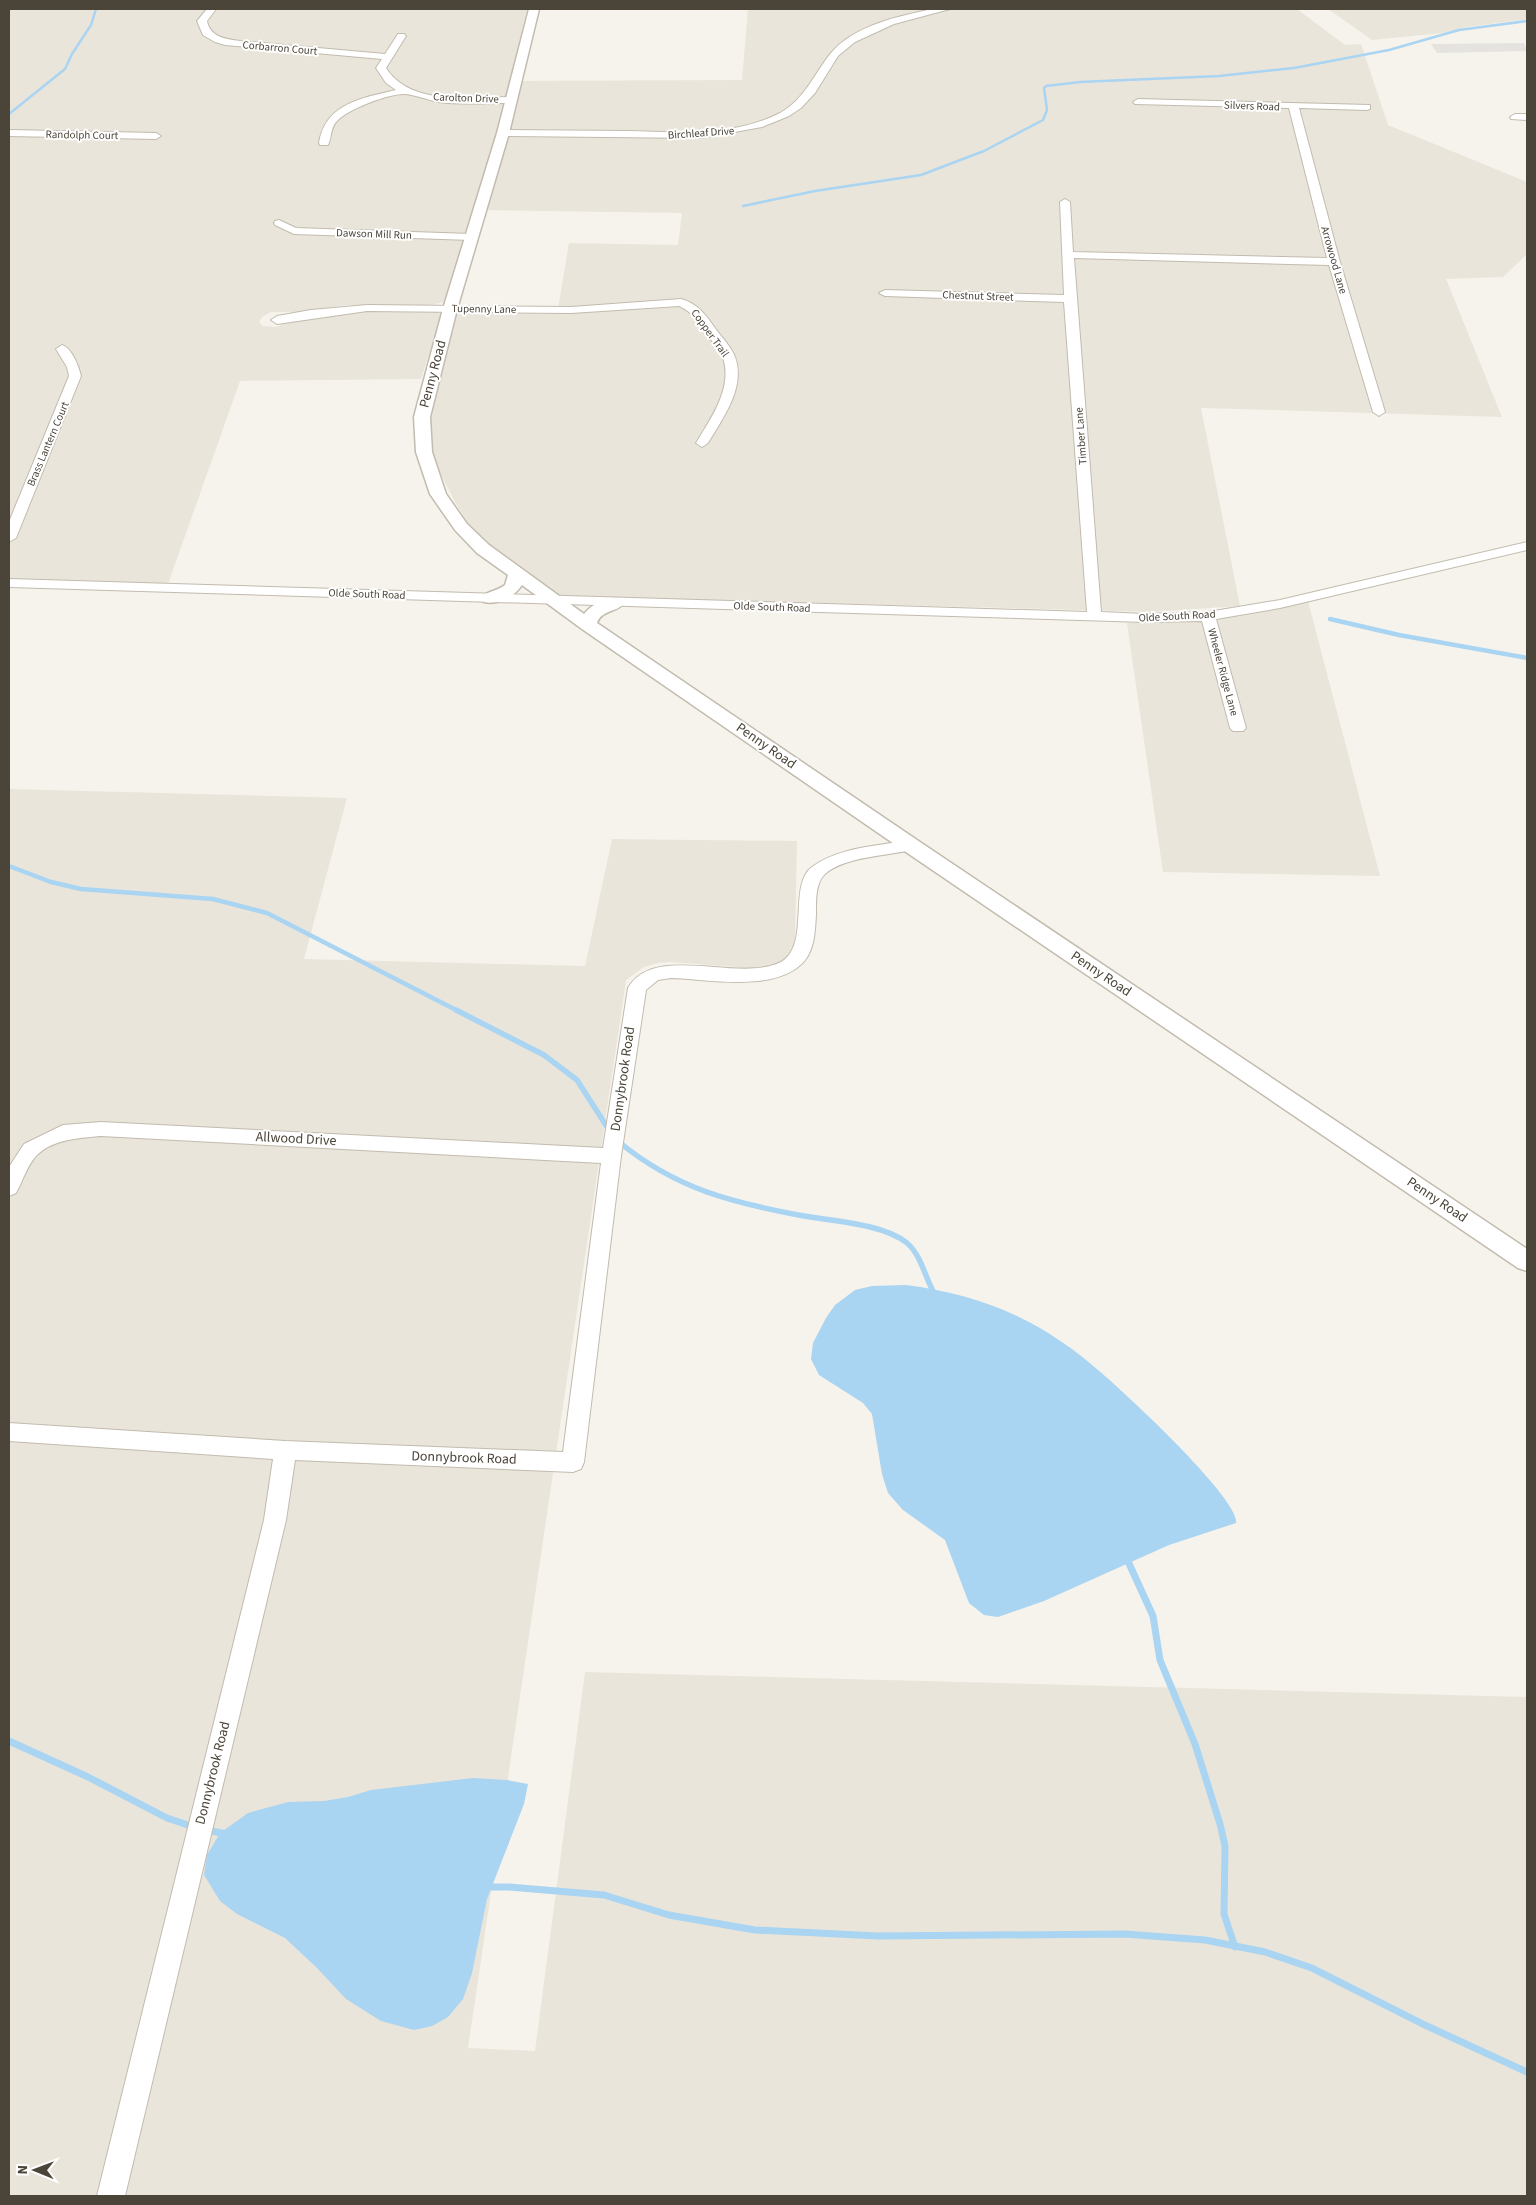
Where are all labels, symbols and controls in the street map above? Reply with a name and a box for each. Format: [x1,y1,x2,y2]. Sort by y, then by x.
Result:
street label: Corbarron Court [242,37,318,59]
street label: Carolton Drive [433,89,500,107]
street label: Silvers Road [1224,98,1280,114]
street label: Birchleaf Drive [667,123,735,143]
street label: Randolph Court [46,127,119,143]
street label: Arrowood Lane [1317,224,1351,296]
street label: Dawson Mill Run [336,225,412,243]
street label: Chestnut Street [942,287,1014,305]
street label: Tupenny Lane [452,301,517,317]
street label: Copper Trail [687,306,733,360]
street label: Penny Road [414,338,452,410]
street label: Brass Lantern Court [23,399,73,489]
street label: Timber Lane [1071,406,1090,465]
street label: Olde South Road [328,585,406,603]
street label: Olde South Road [733,598,811,616]
street label: Olde South Road [1138,606,1216,626]
street label: Wheeler Ridge Lane [1204,626,1242,718]
street label: Penny Road [732,718,800,774]
street label: Penny Road [1067,946,1135,1002]
street label: Donnybrook Road [606,1025,640,1133]
street label: Allwood Drive [255,1127,337,1151]
street label: Penny Road [1403,1172,1471,1228]
street label: Donnybrook Road [411,1446,517,1470]
street label: Donnybrook Road [191,1719,235,1827]
north arrow [10,2145,60,2195]
text: N [13,2165,33,2175]

